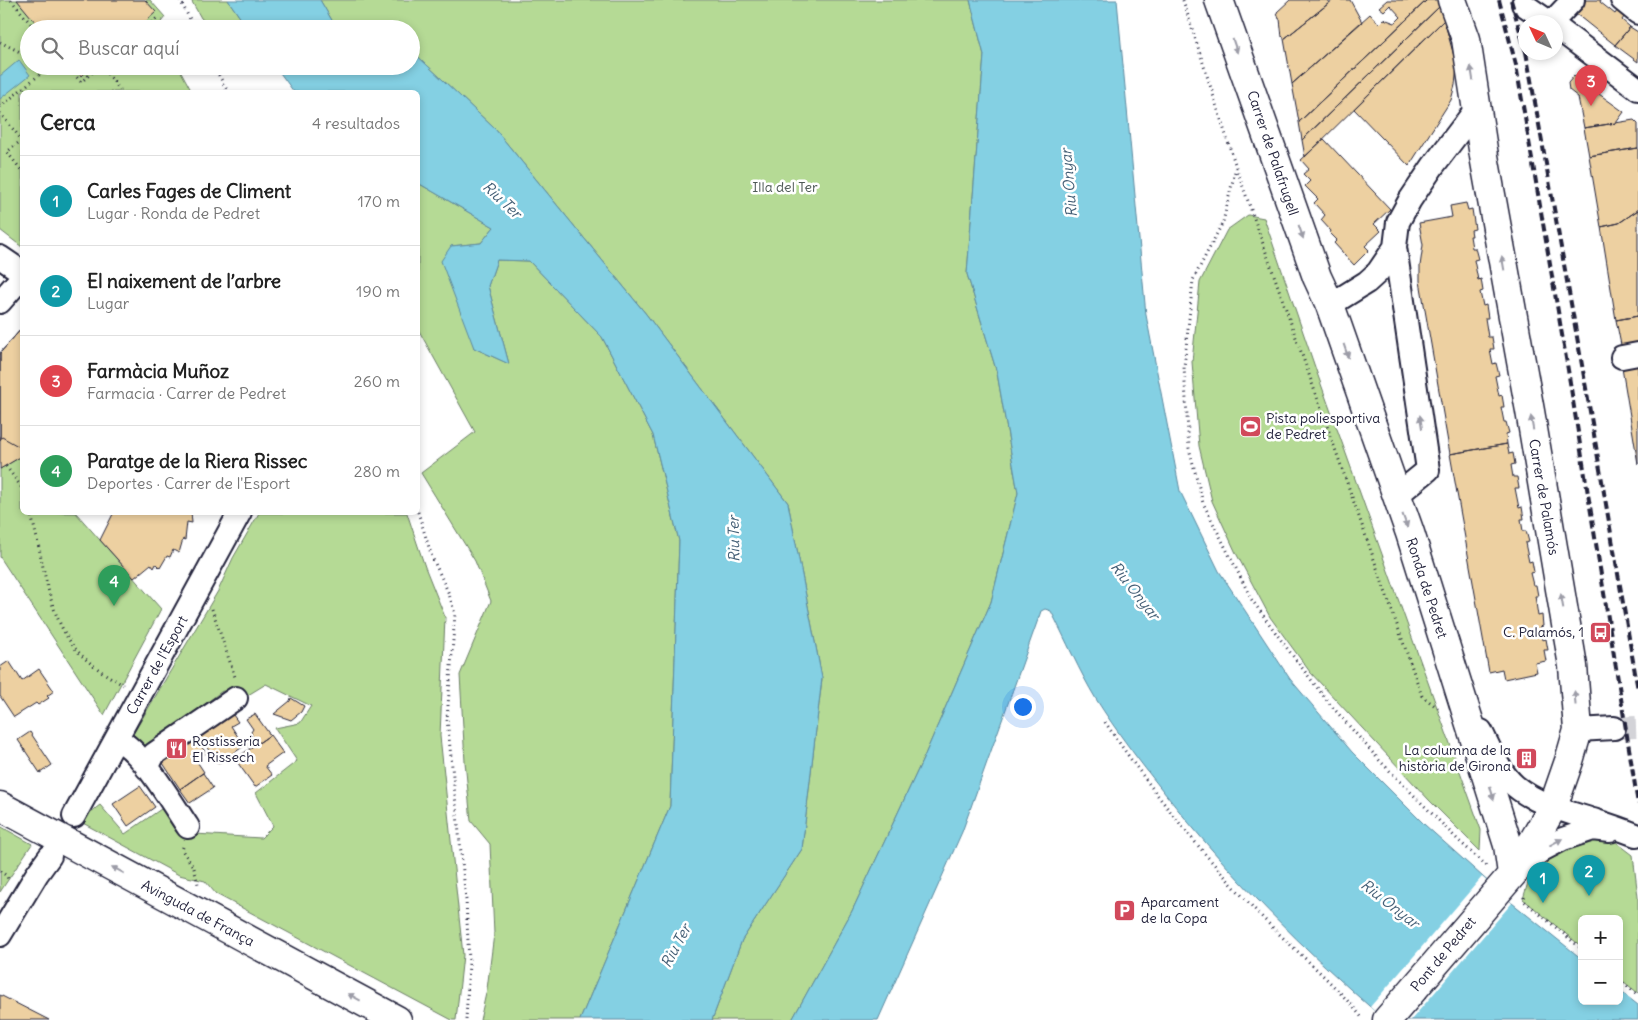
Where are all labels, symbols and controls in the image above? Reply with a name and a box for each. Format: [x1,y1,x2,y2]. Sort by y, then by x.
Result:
north arrow [1518,15,1563,60]
search box [20,20,420,75]
icon: search [38,34,66,62]
text: Buscar aquí [78,36,179,60]
one-way arrow [1232,39,1240,54]
one-way arrow [1467,65,1475,81]
pin: 3 [1575,65,1607,106]
street label: Carrer de Palafrugell [1243,88,1303,218]
text: Cerca [40,109,95,136]
text: 4 resultados [312,113,400,133]
water label: Riu Onyar [1056,146,1081,218]
water label: Riu Ter [479,177,527,224]
park label: Illa del Ter [752,178,818,196]
text: Carles Fages de Climent [87,179,291,203]
text: 1 [53,191,59,211]
text: 170 m [357,191,400,211]
text: Lugar · Ronda de Pedret [87,203,260,223]
one-way arrow [1297,225,1305,240]
one-way arrow [1499,255,1507,271]
text: El naixement de l’arbre [87,269,281,293]
text: 2 [52,281,60,301]
text: 190 m [356,281,400,301]
text: Lugar [87,293,129,313]
one-way arrow [1342,344,1350,359]
text: Farmàcia Muñoz [87,359,229,383]
text: 3 [51,371,61,391]
text: 260 m [354,371,400,391]
text: Farmacia · Carrer de Pedret [87,383,286,403]
place label: Pista poliesportiva de Pedret [1266,409,1380,443]
one-way arrow [1417,413,1425,429]
sports icon: Pista poliesportiva de Pedret [1238,414,1262,438]
one-way arrow [1527,415,1535,431]
street label: Carrer de Palamós [1525,438,1563,556]
text: Paratge de la Riera Rissec [87,449,307,473]
text: 4 [51,461,61,481]
text: 280 m [354,461,400,481]
text: Deportes · Carrer de l'Esport [87,473,290,493]
water label: Riu Ter [724,514,743,562]
one-way arrow [1402,514,1409,529]
street label: Ronda de Pedret [1402,535,1452,641]
water label: Riu Onyar [1107,558,1165,625]
pin: 4 [98,565,130,606]
one-way arrow [1557,592,1565,608]
street label: Carrer de l'Esport [122,612,192,718]
bus stop icon: C. Palamós, 1 [1588,620,1612,644]
place label: C. Palamós, 1 [1503,623,1584,641]
one-way arrow [1571,690,1579,706]
your location [1010,694,1036,720]
place label: Rostisseria El Rissech [192,732,260,766]
restaurant icon: Rostisseria El Rissech [164,737,188,761]
place label: La columna de la història de Girona [1399,741,1511,775]
building icon: La columna de la història de Girona [1515,746,1539,770]
one-way arrow [1489,786,1497,801]
one-way arrow [1549,838,1563,846]
pin: 2 [1573,855,1605,896]
pin: 1 [1527,862,1559,903]
one-way arrow [111,866,126,874]
water label: Riu Onyar [1357,875,1425,933]
street label: Avinguda de França [138,876,258,950]
place label: Aparcament de la Copa [1141,893,1219,927]
parking icon: Aparcament de la Copa [1113,898,1137,922]
street label: Pont de Pedret [1406,913,1480,995]
map controls [1578,915,1623,1005]
button: + [1578,915,1623,960]
water label: Riu Ter [656,919,696,971]
button: − [1578,960,1623,1005]
one-way arrow [346,993,361,1001]

